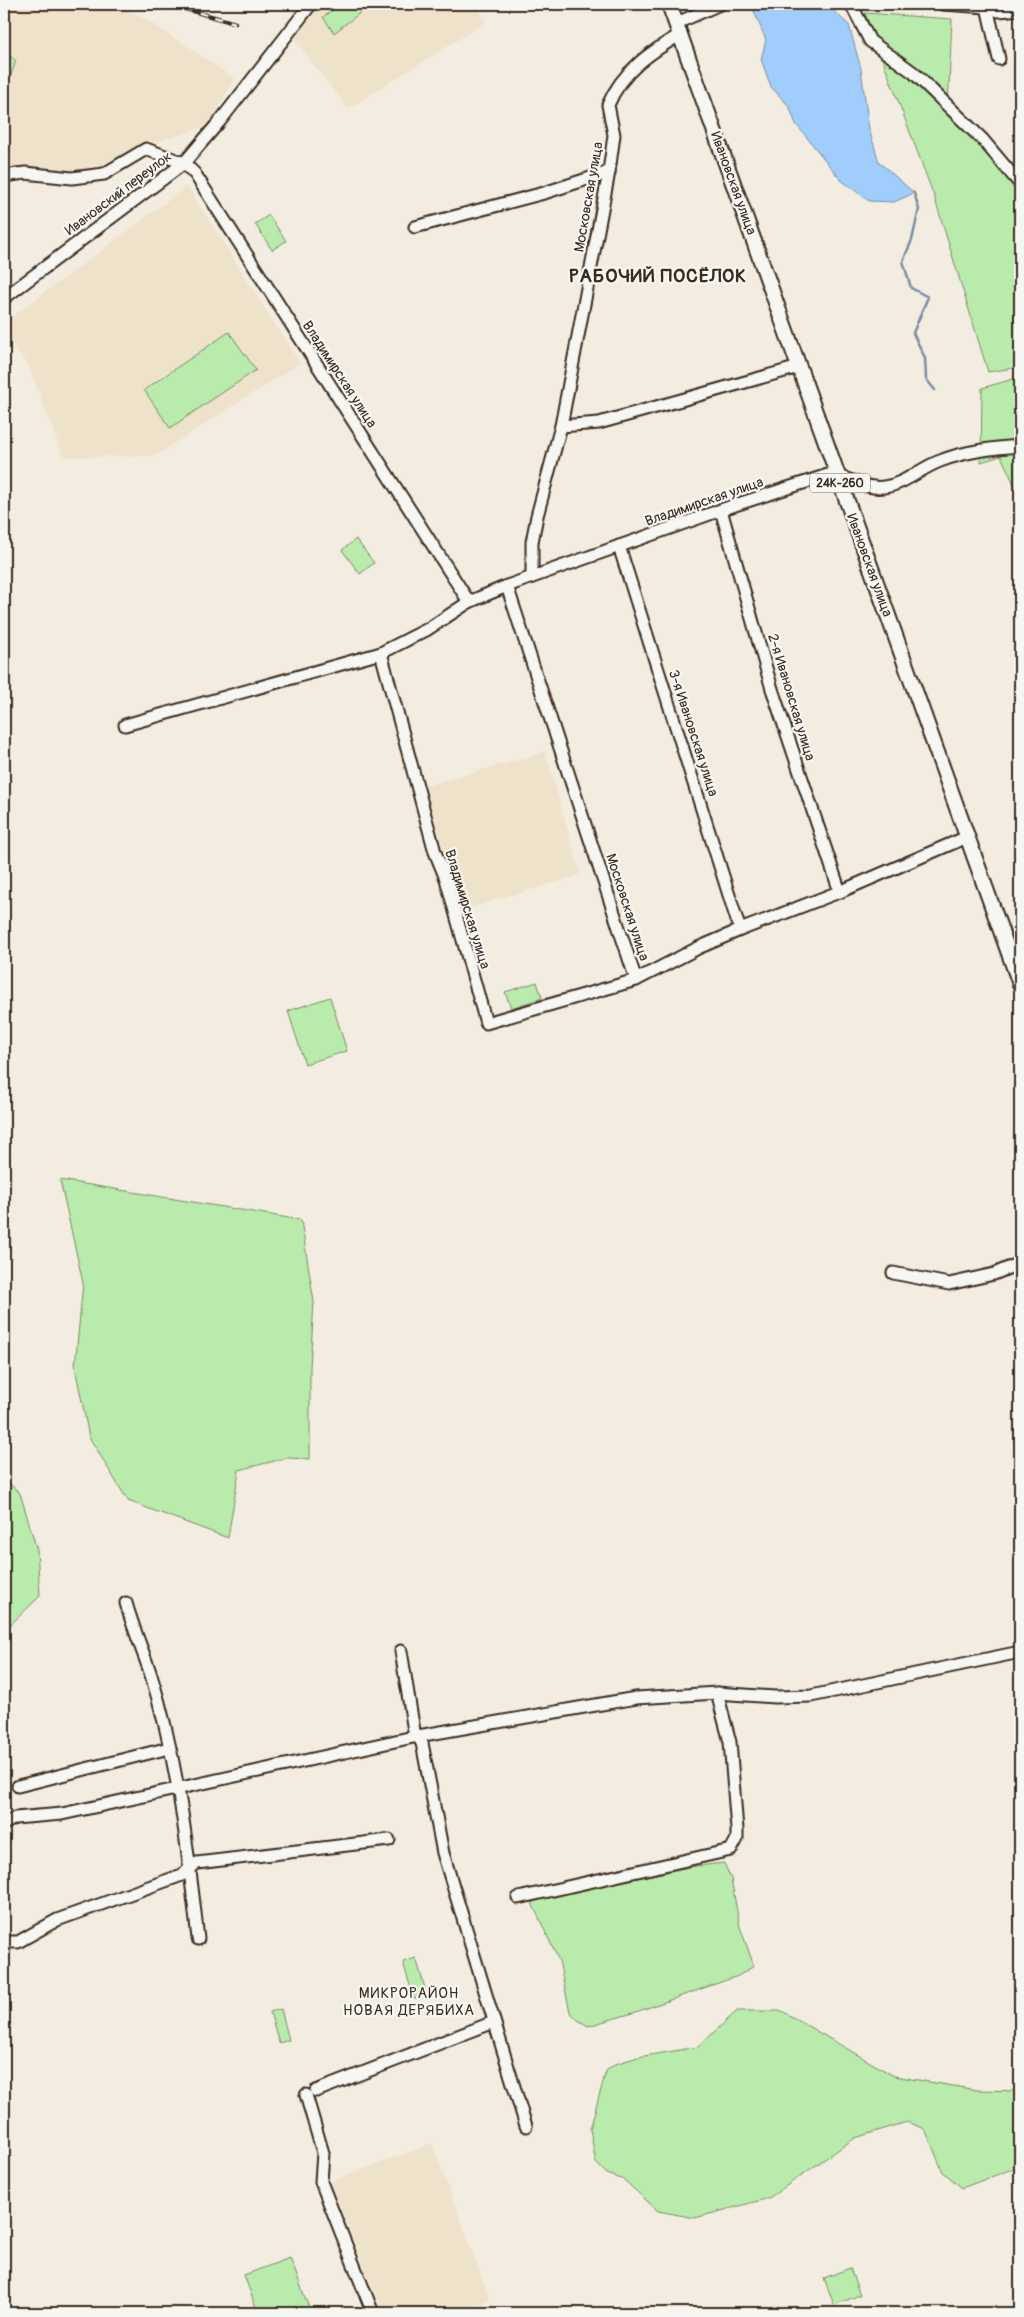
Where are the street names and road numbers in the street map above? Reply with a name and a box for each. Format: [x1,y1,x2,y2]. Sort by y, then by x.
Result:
street label: Ивановская улица [707,129,760,237]
street label: Московская улица [570,141,607,254]
street label: Ивановский переулок [62,148,175,239]
street label: Владимирская улица [299,318,380,431]
street label: Владимирская улица [643,473,765,530]
road number: 24К-260 [810,473,870,492]
street label: Ивановская улица [843,511,896,619]
street label: 2-я Ивановская улица [764,632,819,763]
street label: 3-я Ивановская улица [665,668,722,799]
street label: Владимирская улица [441,847,494,971]
street label: Московская улица [602,851,653,963]

